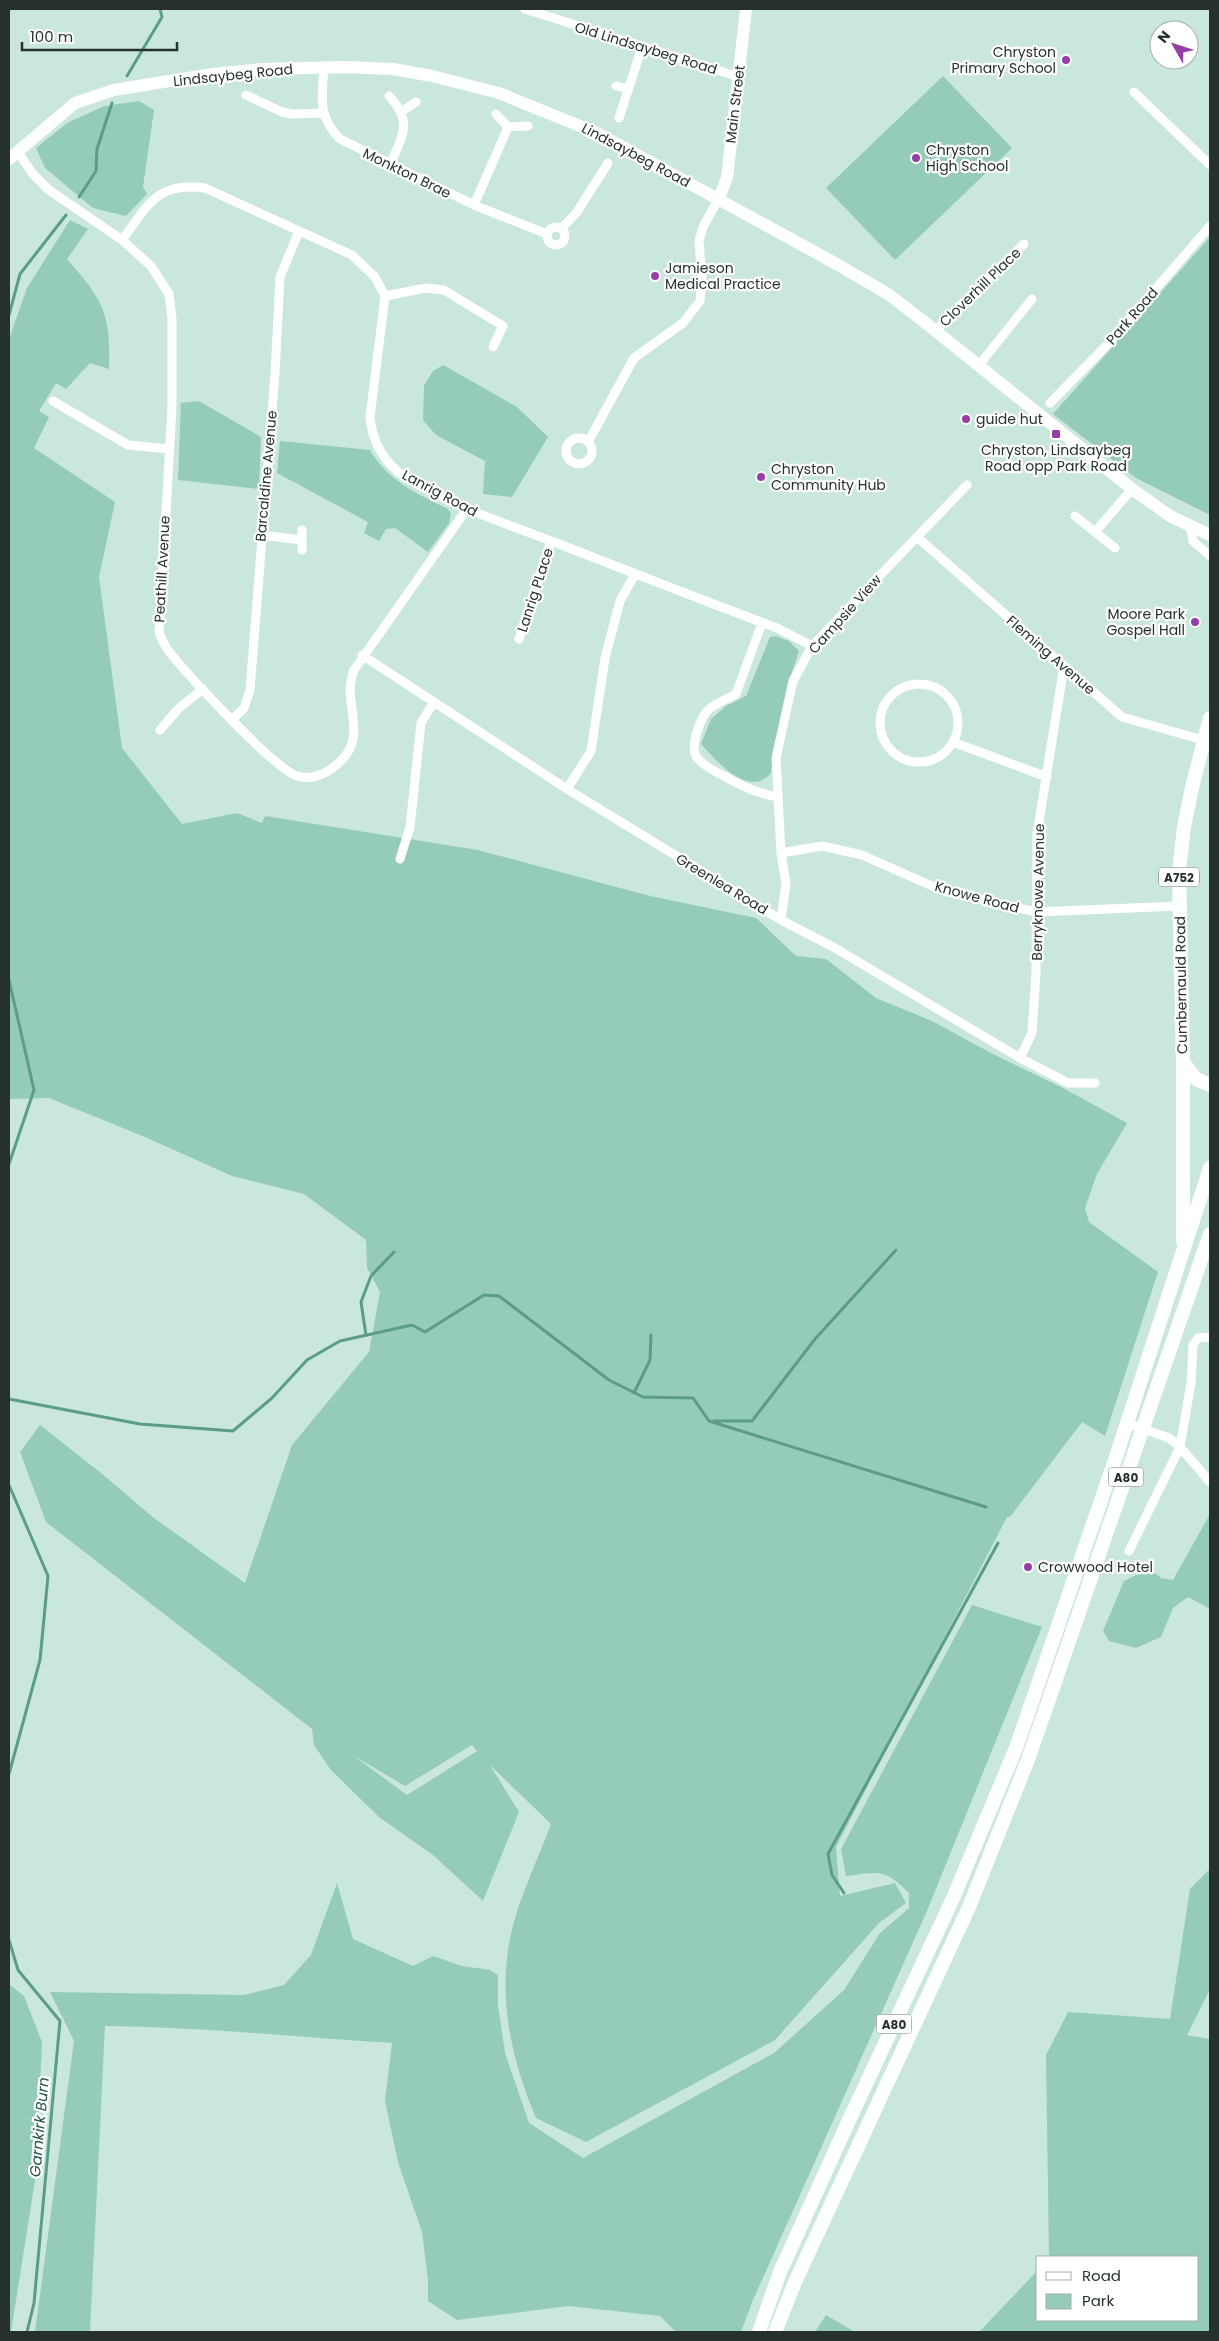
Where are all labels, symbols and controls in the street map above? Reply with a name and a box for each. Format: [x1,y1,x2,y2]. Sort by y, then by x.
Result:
street label: Old Lindsaybeg Road [572,17,720,79]
scale bar [22,20,178,52]
north arrow [1149,20,1199,70]
text: 100 m [30,26,73,47]
text: N [1153,26,1175,47]
place label: Chryston Primary School [951,42,1056,78]
marker: Chryston Primary School [1060,54,1072,66]
street label: Lindsaybeg Road [172,59,294,91]
street label: Main Street [720,64,750,144]
street label: Lindsaybeg Road [578,118,694,192]
place label: Chryston High School [926,140,1008,176]
street label: Monkton Brae [360,143,455,203]
marker: Chryston High School [910,152,922,164]
street label: Cloverhill Place [935,243,1025,331]
place label: Jamieson Medical Practice [665,258,781,294]
marker: Jamieson Medical Practice [649,270,661,282]
street label: Park Road [1101,283,1163,349]
street label: Barcaldine Avenue [250,409,282,542]
place label: guide hut [976,409,1043,429]
marker: guide hut [960,413,972,425]
marker: Chryston, Lindsaybeg Road opp Park Road [1050,428,1062,440]
place label: Chryston, Lindsaybeg Road opp Park Road [981,440,1131,476]
place label: Chryston Community Hub [771,459,886,495]
street label: Lanrig Road [399,465,481,521]
marker: Chryston Community Hub [755,471,767,483]
street label: Peathill Avenue [149,515,175,623]
street label: Lanrig PLace [512,545,558,635]
street label: Campsie View [804,570,886,658]
place label: Moore Park Gospel Hall [1106,604,1186,640]
street label: Fleming Avenue [1002,611,1100,699]
marker: Moore Park Gospel Hall [1189,616,1201,628]
street label: Berryknowe Avenue [1027,823,1049,961]
street label: Greenlea Road [672,849,772,919]
road number: A752 [1159,868,1199,886]
street label: Knowe Road [933,876,1021,918]
street label: Cumbernauld Road [1170,916,1192,1054]
road number: A80 [1108,1468,1144,1486]
place label: Crowwood Hotel [1038,1557,1153,1577]
marker: Crowwood Hotel [1022,1561,1034,1573]
road number: A80 [876,2015,912,2034]
water label: Garnkirk Burn [24,2076,54,2178]
legend [1036,2256,1199,2321]
text: Road [1082,2265,1121,2286]
text: Park [1082,2290,1114,2311]

